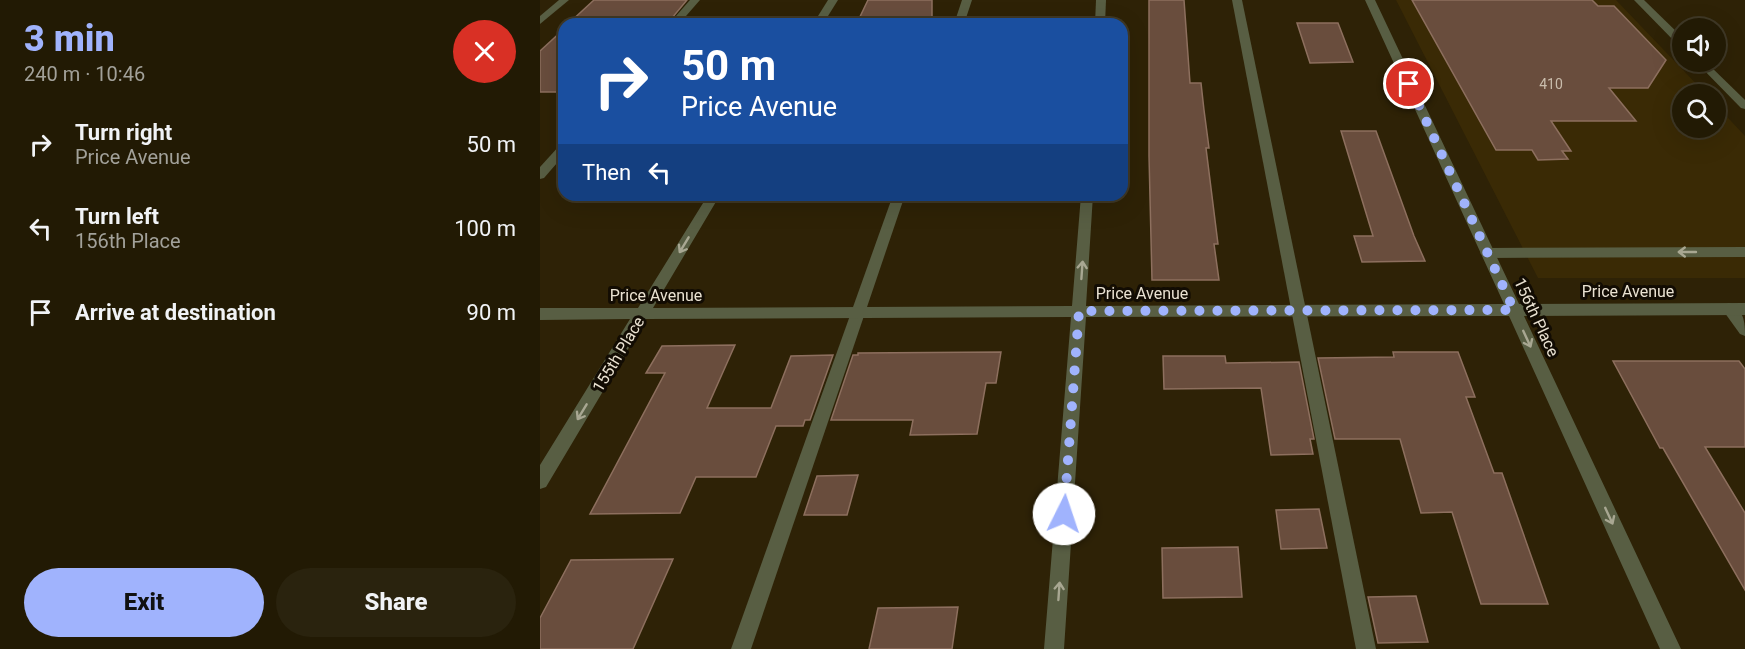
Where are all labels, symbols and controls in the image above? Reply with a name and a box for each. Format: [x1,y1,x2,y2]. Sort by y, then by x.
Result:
text: 3 min [24,18,115,60]
map controls [1672,18,1726,138]
button: sound [1672,18,1726,72]
button: close [453,20,516,83]
text: 50 m [681,41,776,90]
icon: right [582,42,660,120]
pin [1383,58,1434,109]
text: 240 m · 10:46 [24,62,145,86]
icon: arrive [1392,67,1425,100]
house number: 410 [1539,76,1563,92]
button: search [1672,84,1726,138]
text: Price Avenue [681,91,837,123]
text: Turn right [75,120,172,145]
icon: right [24,128,57,161]
text: 50 m [467,132,516,157]
text: Price Avenue [75,145,191,169]
icon: left [643,156,676,189]
text: Then [582,160,631,185]
text: Turn left [75,204,159,229]
icon: left [24,212,57,245]
text: 100 m [454,216,516,241]
text: 156th Place [75,229,181,253]
one-way arrow [677,236,689,253]
one-way arrow [1677,246,1697,258]
one-way arrow [1077,261,1088,281]
street label: 156th Place [1510,275,1563,360]
street label: Price Avenue [1582,282,1674,301]
street label: Price Avenue [1096,284,1188,303]
street label: Price Avenue [610,286,702,305]
icon: arrive [24,296,57,329]
text: Arrive at destination [75,300,276,325]
text: 90 m [467,300,516,325]
street label: 155th Place [589,313,648,395]
one-way arrow [1522,329,1534,347]
one-way arrow [576,403,588,420]
position arrow [1032,482,1096,546]
one-way arrow [1604,506,1616,524]
button: Exit [24,568,264,637]
button: Share [276,568,516,637]
one-way arrow [1053,581,1064,601]

